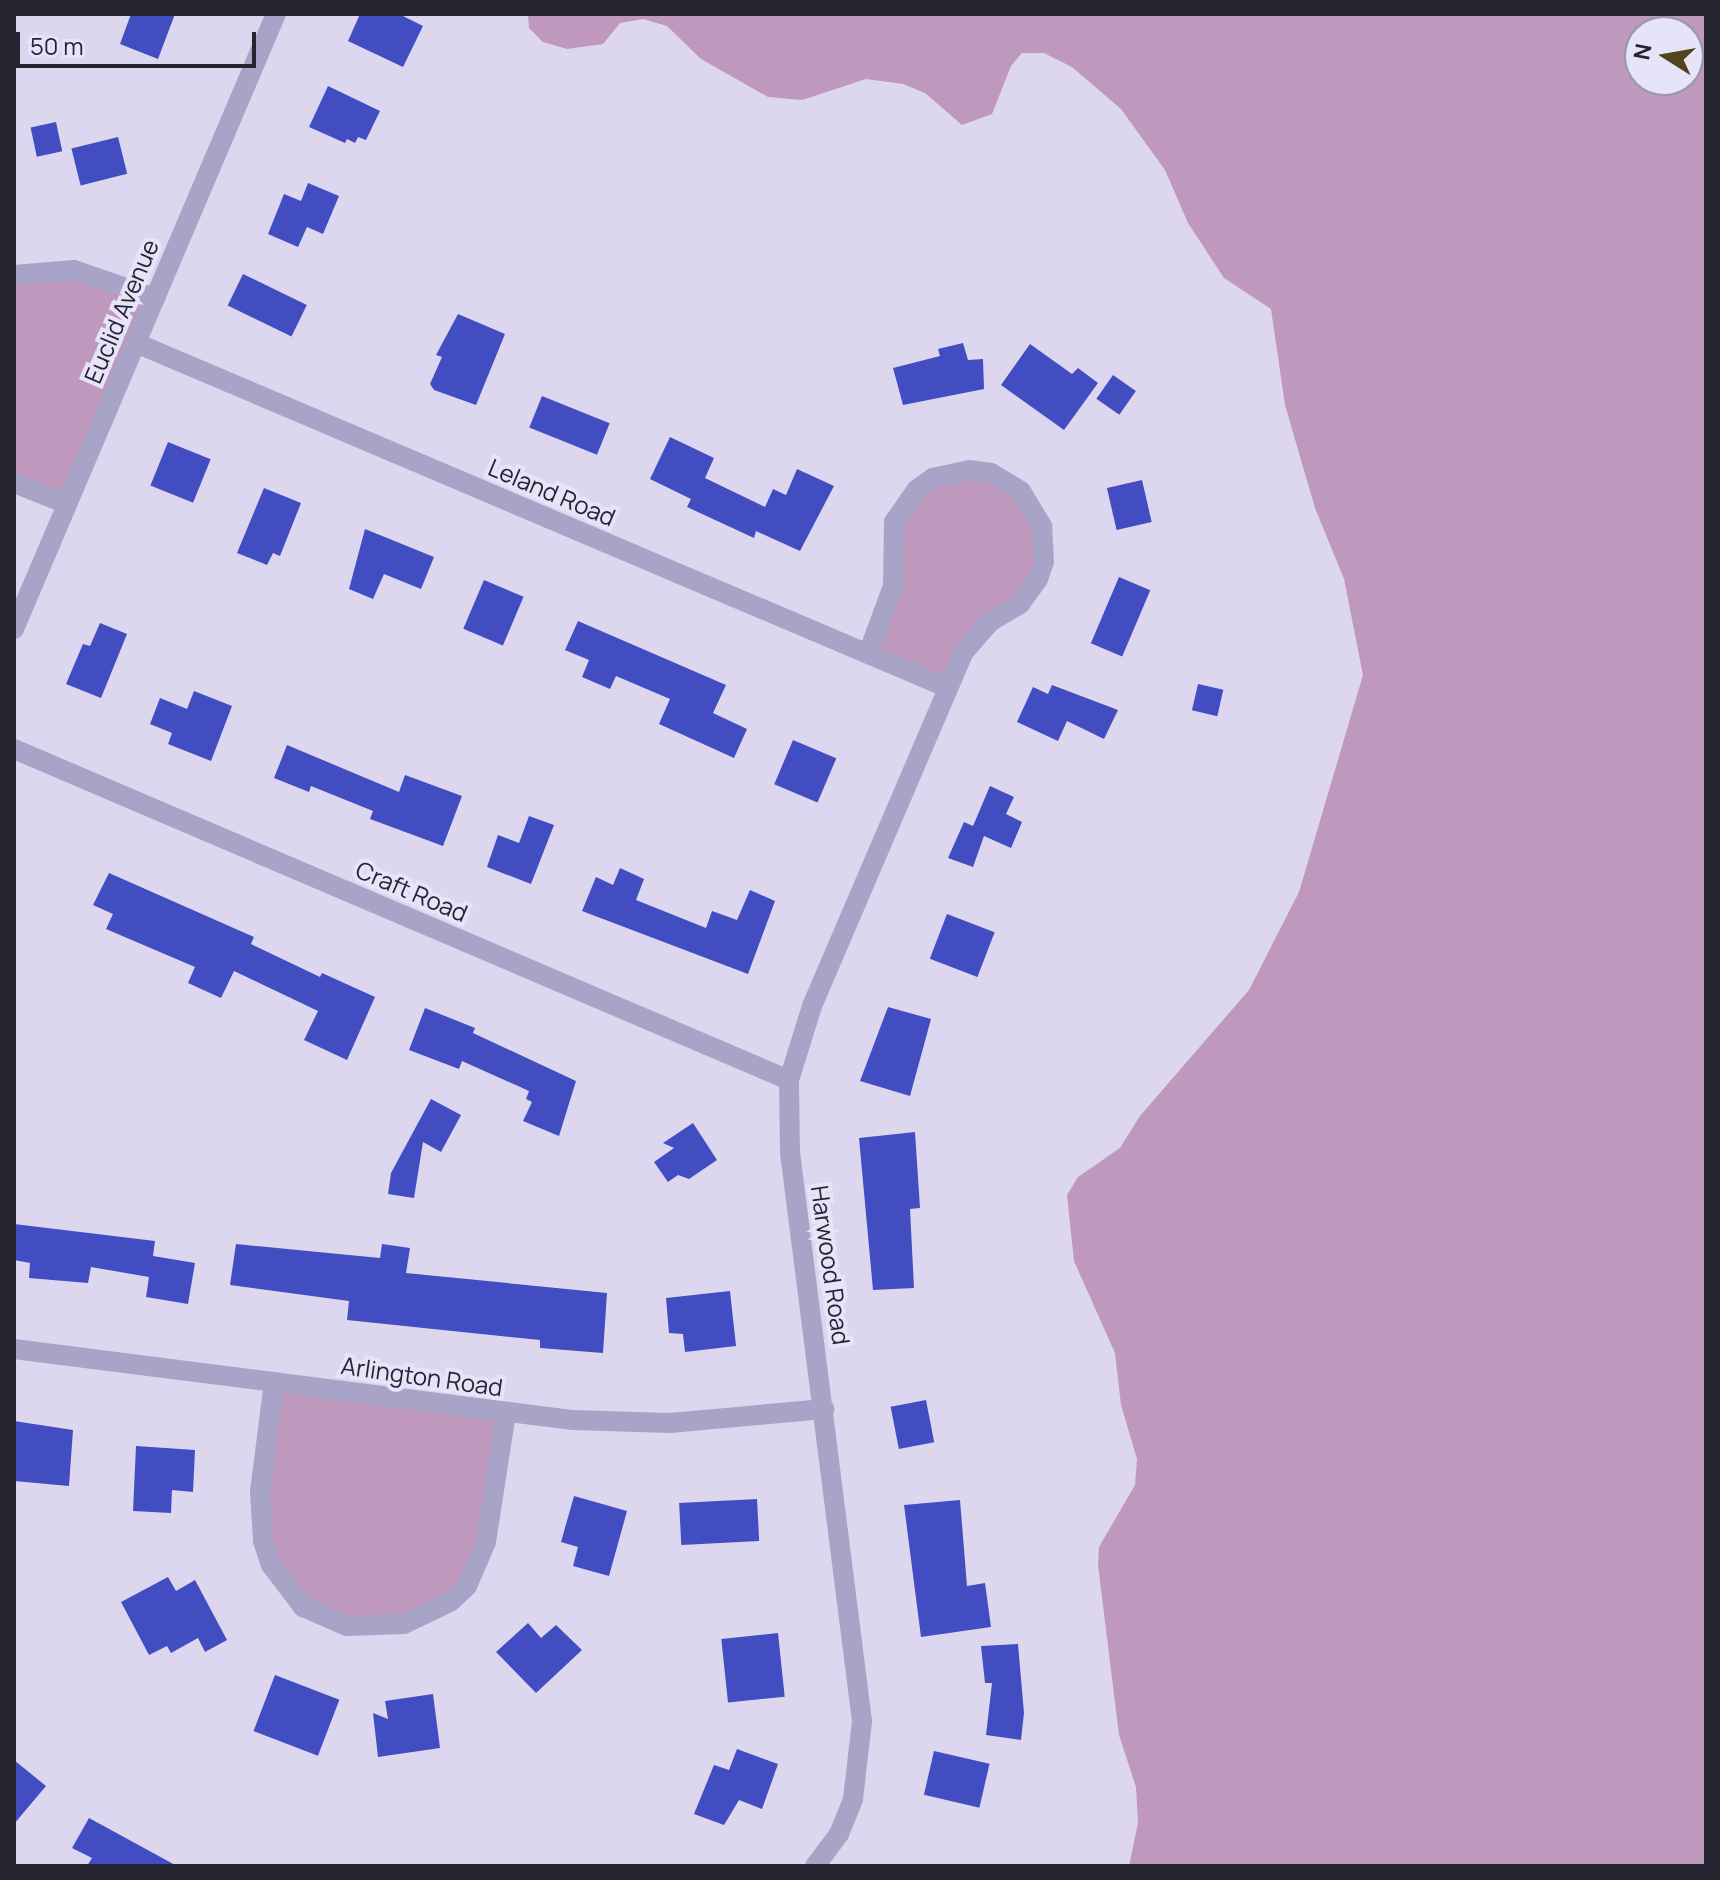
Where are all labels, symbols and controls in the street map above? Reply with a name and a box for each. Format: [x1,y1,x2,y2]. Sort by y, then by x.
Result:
scale bar [20,16,260,66]
north arrow [1624,16,1704,96]
text: 50 m [30,29,84,62]
text: N [1626,41,1659,62]
street label: Euclid Avenue [78,235,164,387]
street label: Leland Road [484,452,620,532]
street label: Craft Road [352,855,472,927]
street label: Harwood Road [806,1183,856,1347]
street label: Arlington Road [339,1350,505,1402]

